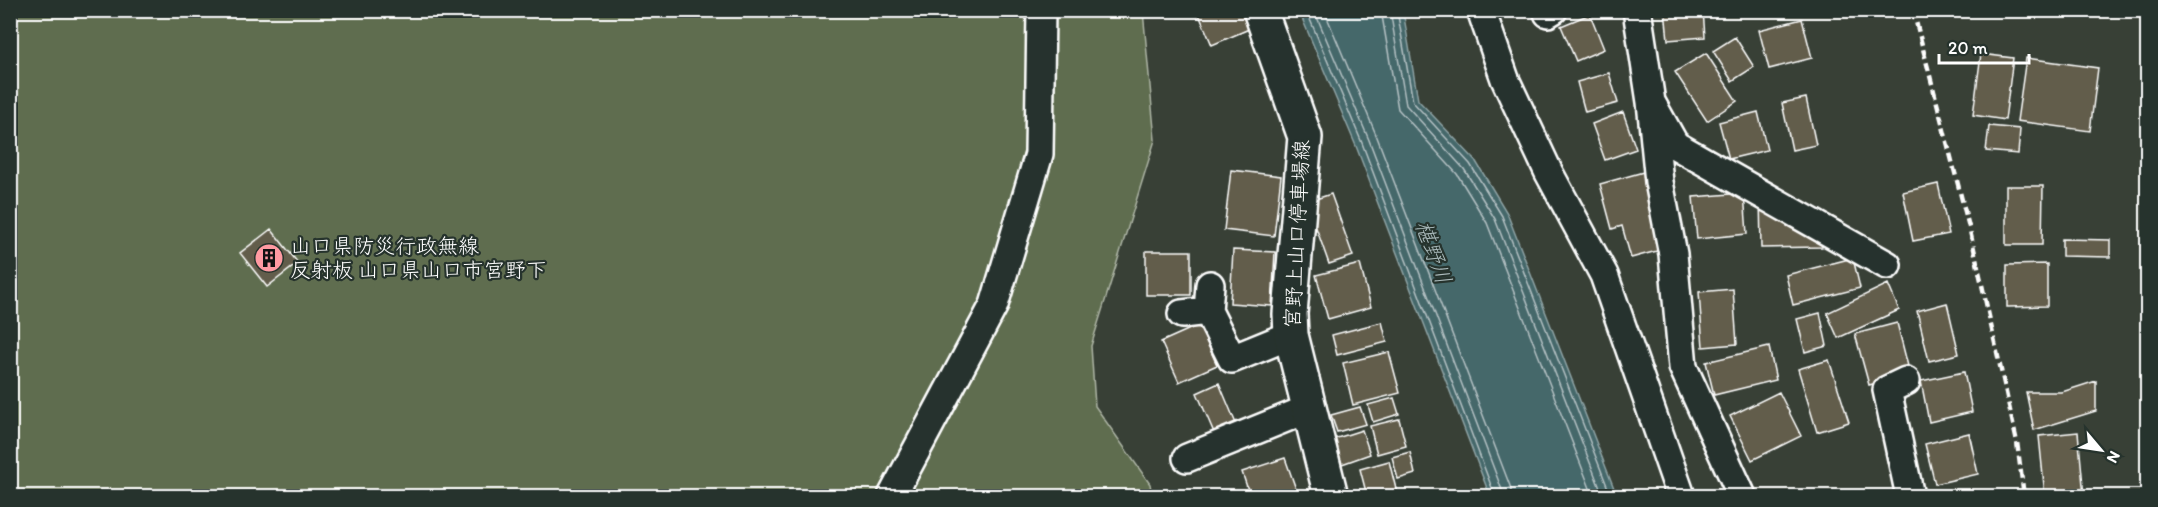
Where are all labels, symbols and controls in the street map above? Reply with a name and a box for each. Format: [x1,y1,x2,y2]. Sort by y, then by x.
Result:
scale bar [1939,27,2029,65]
text: 20 m [1948,37,1988,59]
street label: 宮野上山口停車場線 [1279,139,1314,329]
water label: 椹野川 [1410,217,1458,288]
place label: 山口県防災行政無線 反射板 山口県山口市宮野下 [290,233,547,282]
building icon: 山口県防災行政無線 反射板 山口県山口市宮野下 [253,242,285,274]
north arrow [2071,420,2131,480]
text: N [2103,448,2125,466]

